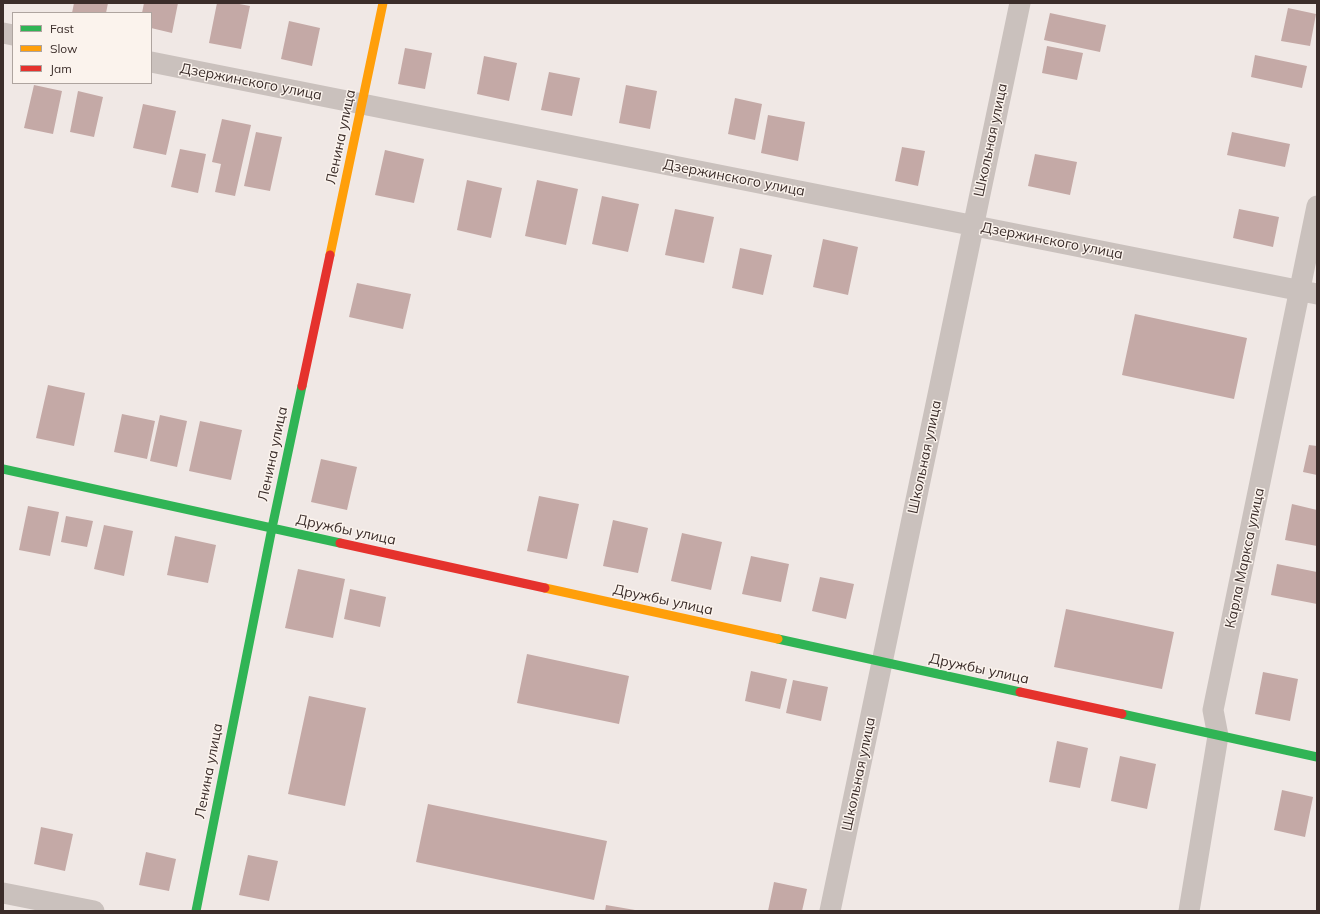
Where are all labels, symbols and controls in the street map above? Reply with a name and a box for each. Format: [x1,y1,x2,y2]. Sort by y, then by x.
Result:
legend [12,12,152,84]
text: Fast [50,21,74,36]
text: Slow [50,41,78,56]
street label: Дзержинского улица [179,60,323,104]
text: Jam [50,61,72,76]
street label: Школьная улица [971,82,1011,198]
street label: Ленина улица [323,88,359,186]
street label: Дзержинского улица [662,156,806,200]
street label: Дзержинского улица [980,219,1124,263]
street label: Школьная улица [905,399,945,515]
street label: Ленина улица [255,405,291,503]
street label: Карла Маркса улица [1222,486,1268,630]
street label: Дружбы улица [295,511,397,549]
street label: Дружбы улица [612,581,714,619]
street label: Дружбы улица [928,650,1030,688]
street label: Школьная улица [839,716,879,832]
street label: Ленина улица [192,722,226,820]

